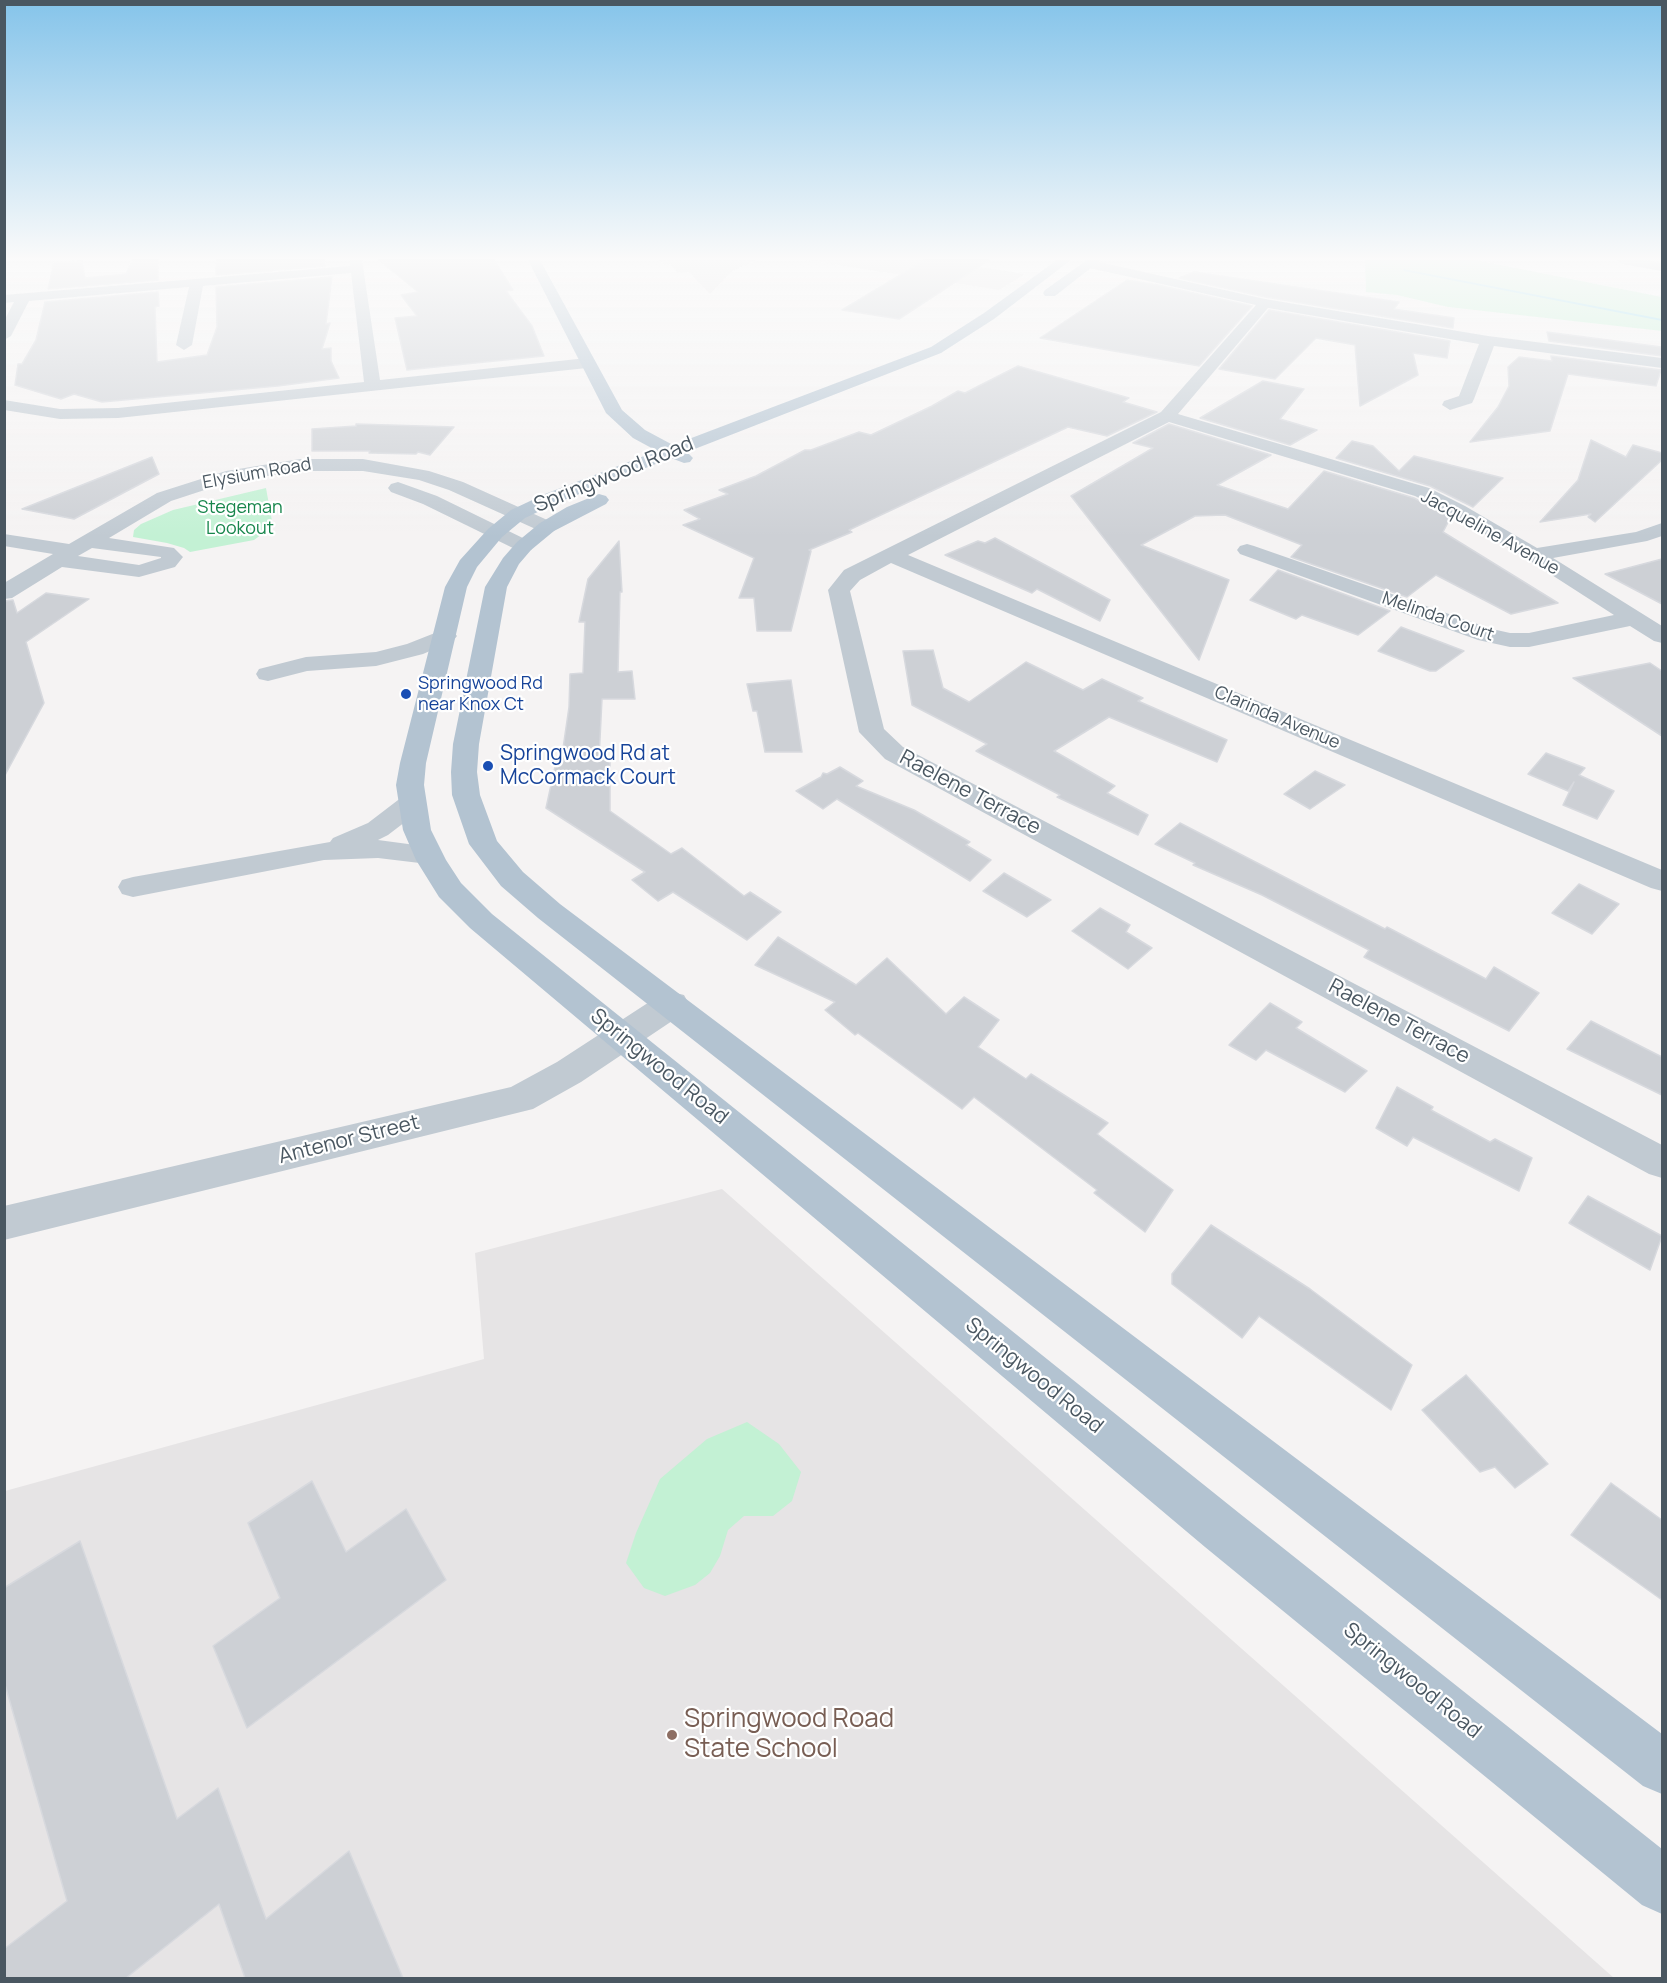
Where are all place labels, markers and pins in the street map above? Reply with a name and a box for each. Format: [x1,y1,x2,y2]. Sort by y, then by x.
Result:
place label: Springwood Rd near Knox Ct [418,673,543,716]
marker: Springwood Rd near Knox Ct [399,687,413,701]
place label: Springwood Rd at McCormack Court [500,741,676,791]
marker: Springwood Rd at McCormack Court [481,759,495,773]
place label: Springwood Road State School [684,1704,894,1766]
marker: Springwood Road State School [665,1728,679,1742]

